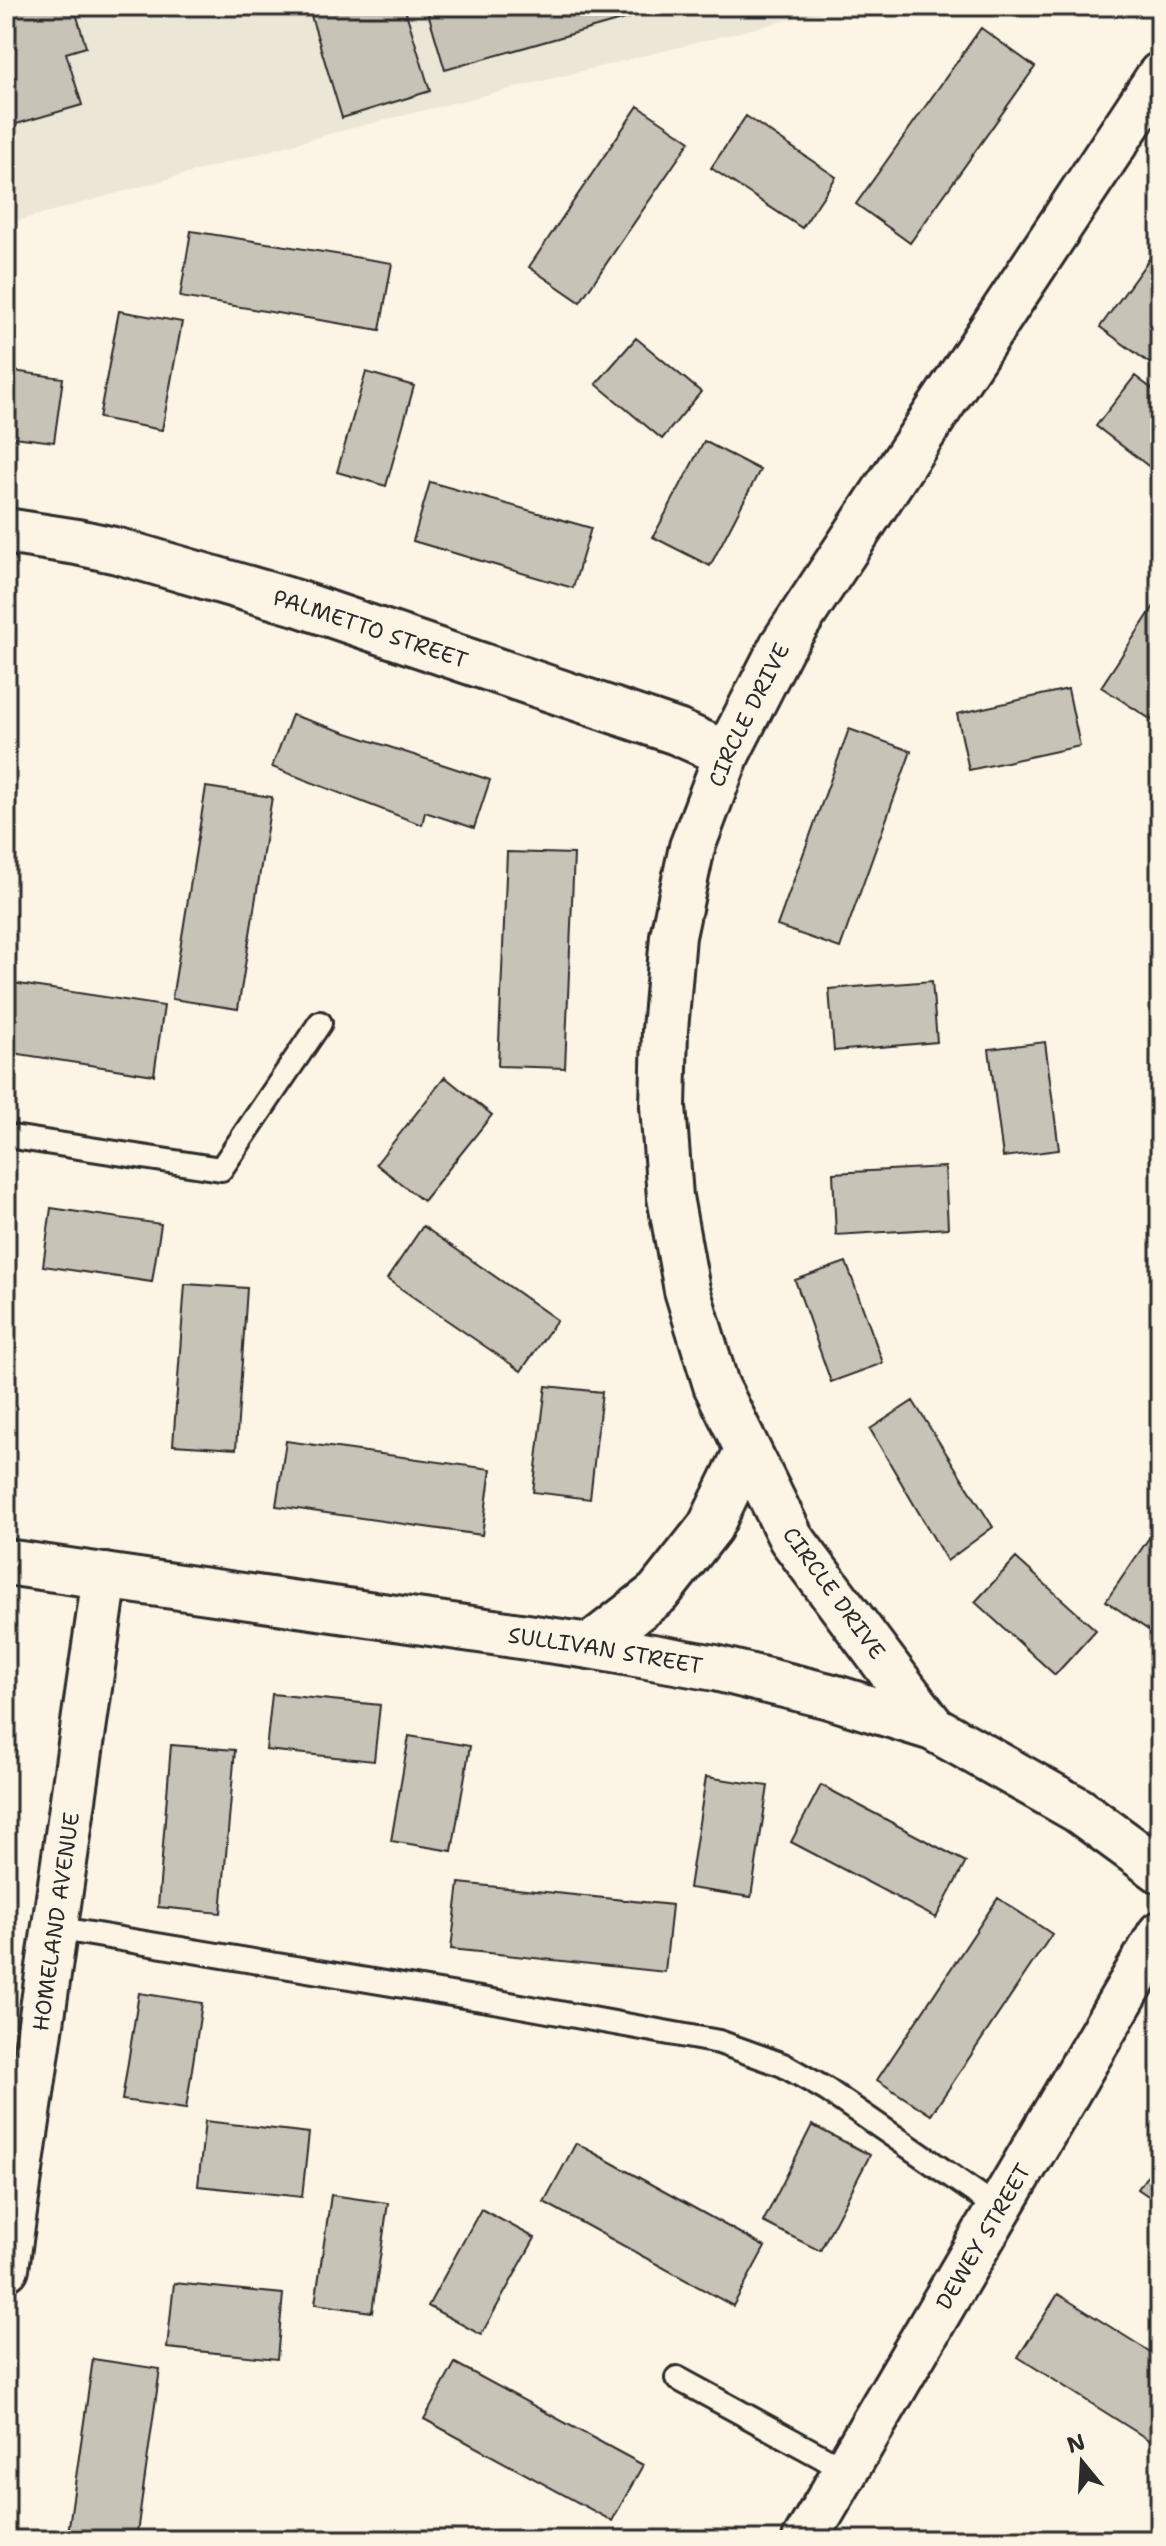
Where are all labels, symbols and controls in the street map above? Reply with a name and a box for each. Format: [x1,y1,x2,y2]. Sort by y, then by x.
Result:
street label: PALMETTO STREET [270,582,472,675]
street label: CIRCLE DRIVE [701,638,796,791]
street label: CIRCLE DRIVE [776,1521,892,1665]
street label: SULLIVAN STREET [506,1620,706,1680]
street label: HOMELAND AVENUE [26,1810,86,2033]
street label: DEWEY STREET [929,2158,1037,2315]
north arrow [1042,2422,1122,2502]
text: N [1063,2427,1089,2460]

